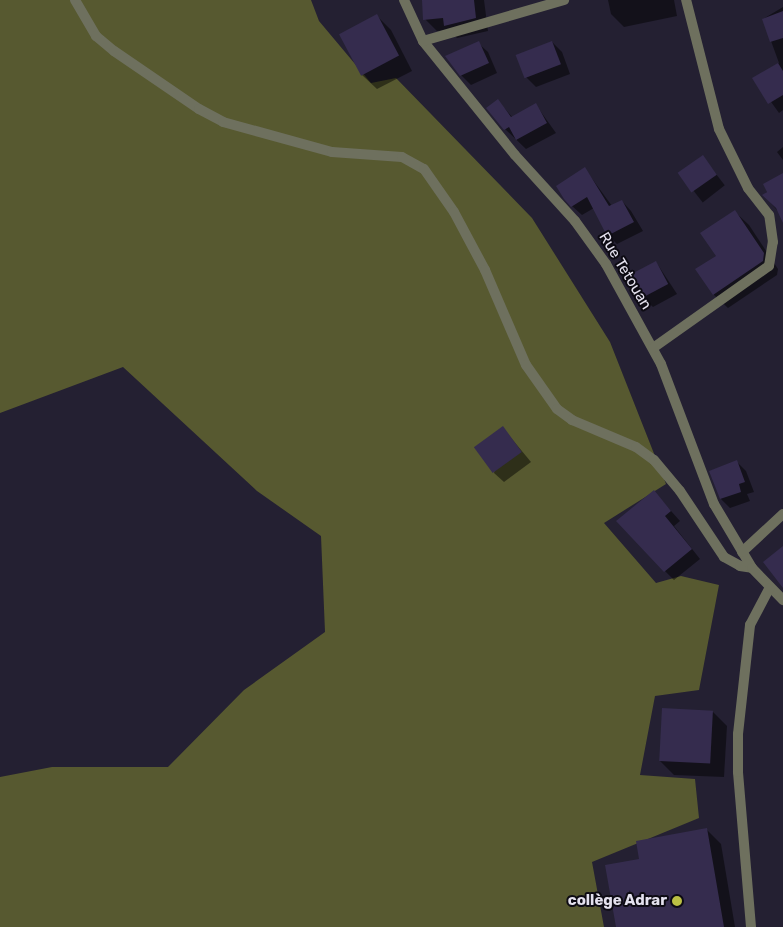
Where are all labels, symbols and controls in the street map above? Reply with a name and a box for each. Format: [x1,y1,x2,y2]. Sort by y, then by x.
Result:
street label: Rue Tetouan [595,229,655,313]
place label: collège Adrar [567,892,667,910]
marker: collège Adrar [671,895,683,907]

